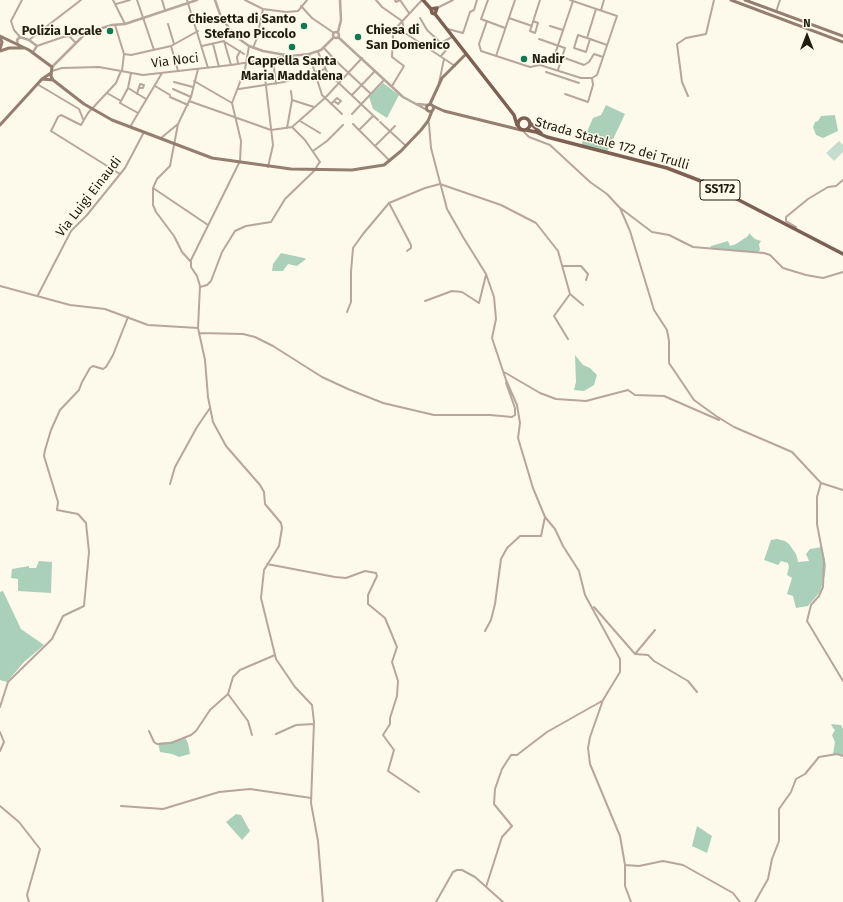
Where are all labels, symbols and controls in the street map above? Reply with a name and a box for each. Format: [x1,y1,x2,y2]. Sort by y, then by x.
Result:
place label: Chiesetta di Santo Stefano Piccolo [188,11,296,42]
north arrow [787,16,827,56]
text: N [803,17,811,30]
marker: Chiesetta di Santo Stefano Piccolo [299,21,309,31]
place label: Chiesa di San Domenico [366,22,450,53]
place label: Polizia Locale [22,23,102,39]
marker: Polizia Locale [105,26,115,36]
marker: Chiesa di San Domenico [353,32,363,42]
marker: Cappella Santa Maria Maddalena [287,42,297,52]
street label: Via Noci [150,50,200,72]
place label: Nadir [532,51,564,67]
place label: Cappella Santa Maria Maddalena [241,53,343,84]
marker: Nadir [519,54,529,64]
street label: Strada Statale 172 dei Trulli [533,115,691,173]
street label: Via Luigi Einaudi [53,154,125,240]
road number: SS172 [700,180,740,200]

